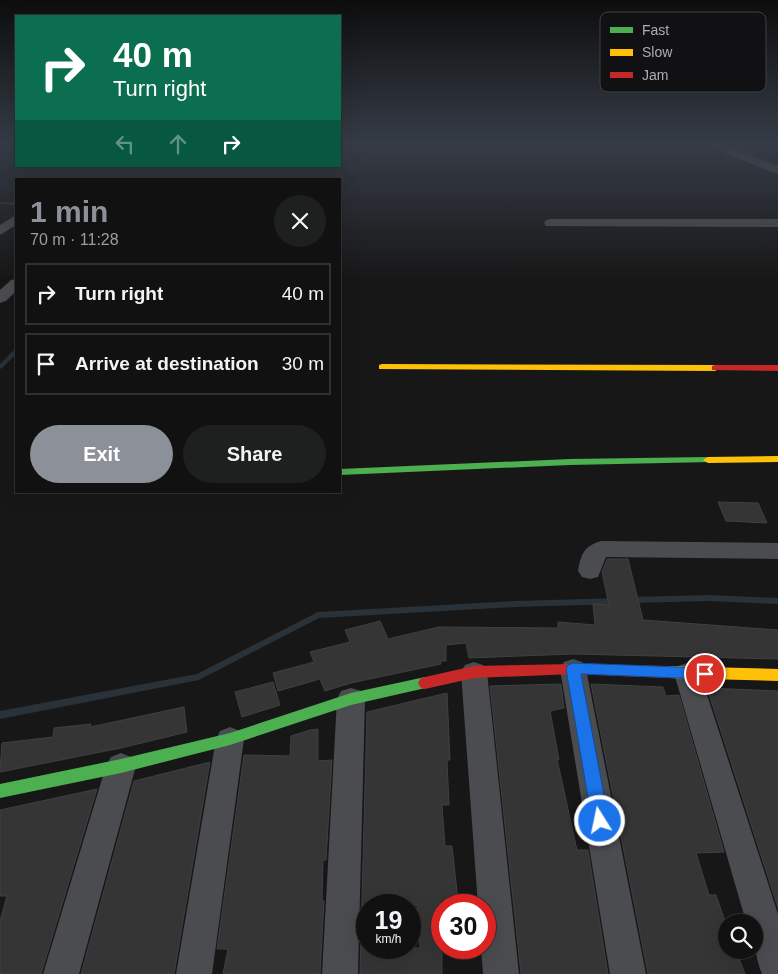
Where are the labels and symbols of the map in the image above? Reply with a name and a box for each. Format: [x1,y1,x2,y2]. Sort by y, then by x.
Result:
legend [600,12,766,92]
text: Fast [642,22,669,38]
text: Slow [642,44,673,60]
text: Jam [642,67,668,83]
pin [684,653,726,695]
position arrow [573,794,625,846]
speed limit sign: 30 [431,894,496,959]

